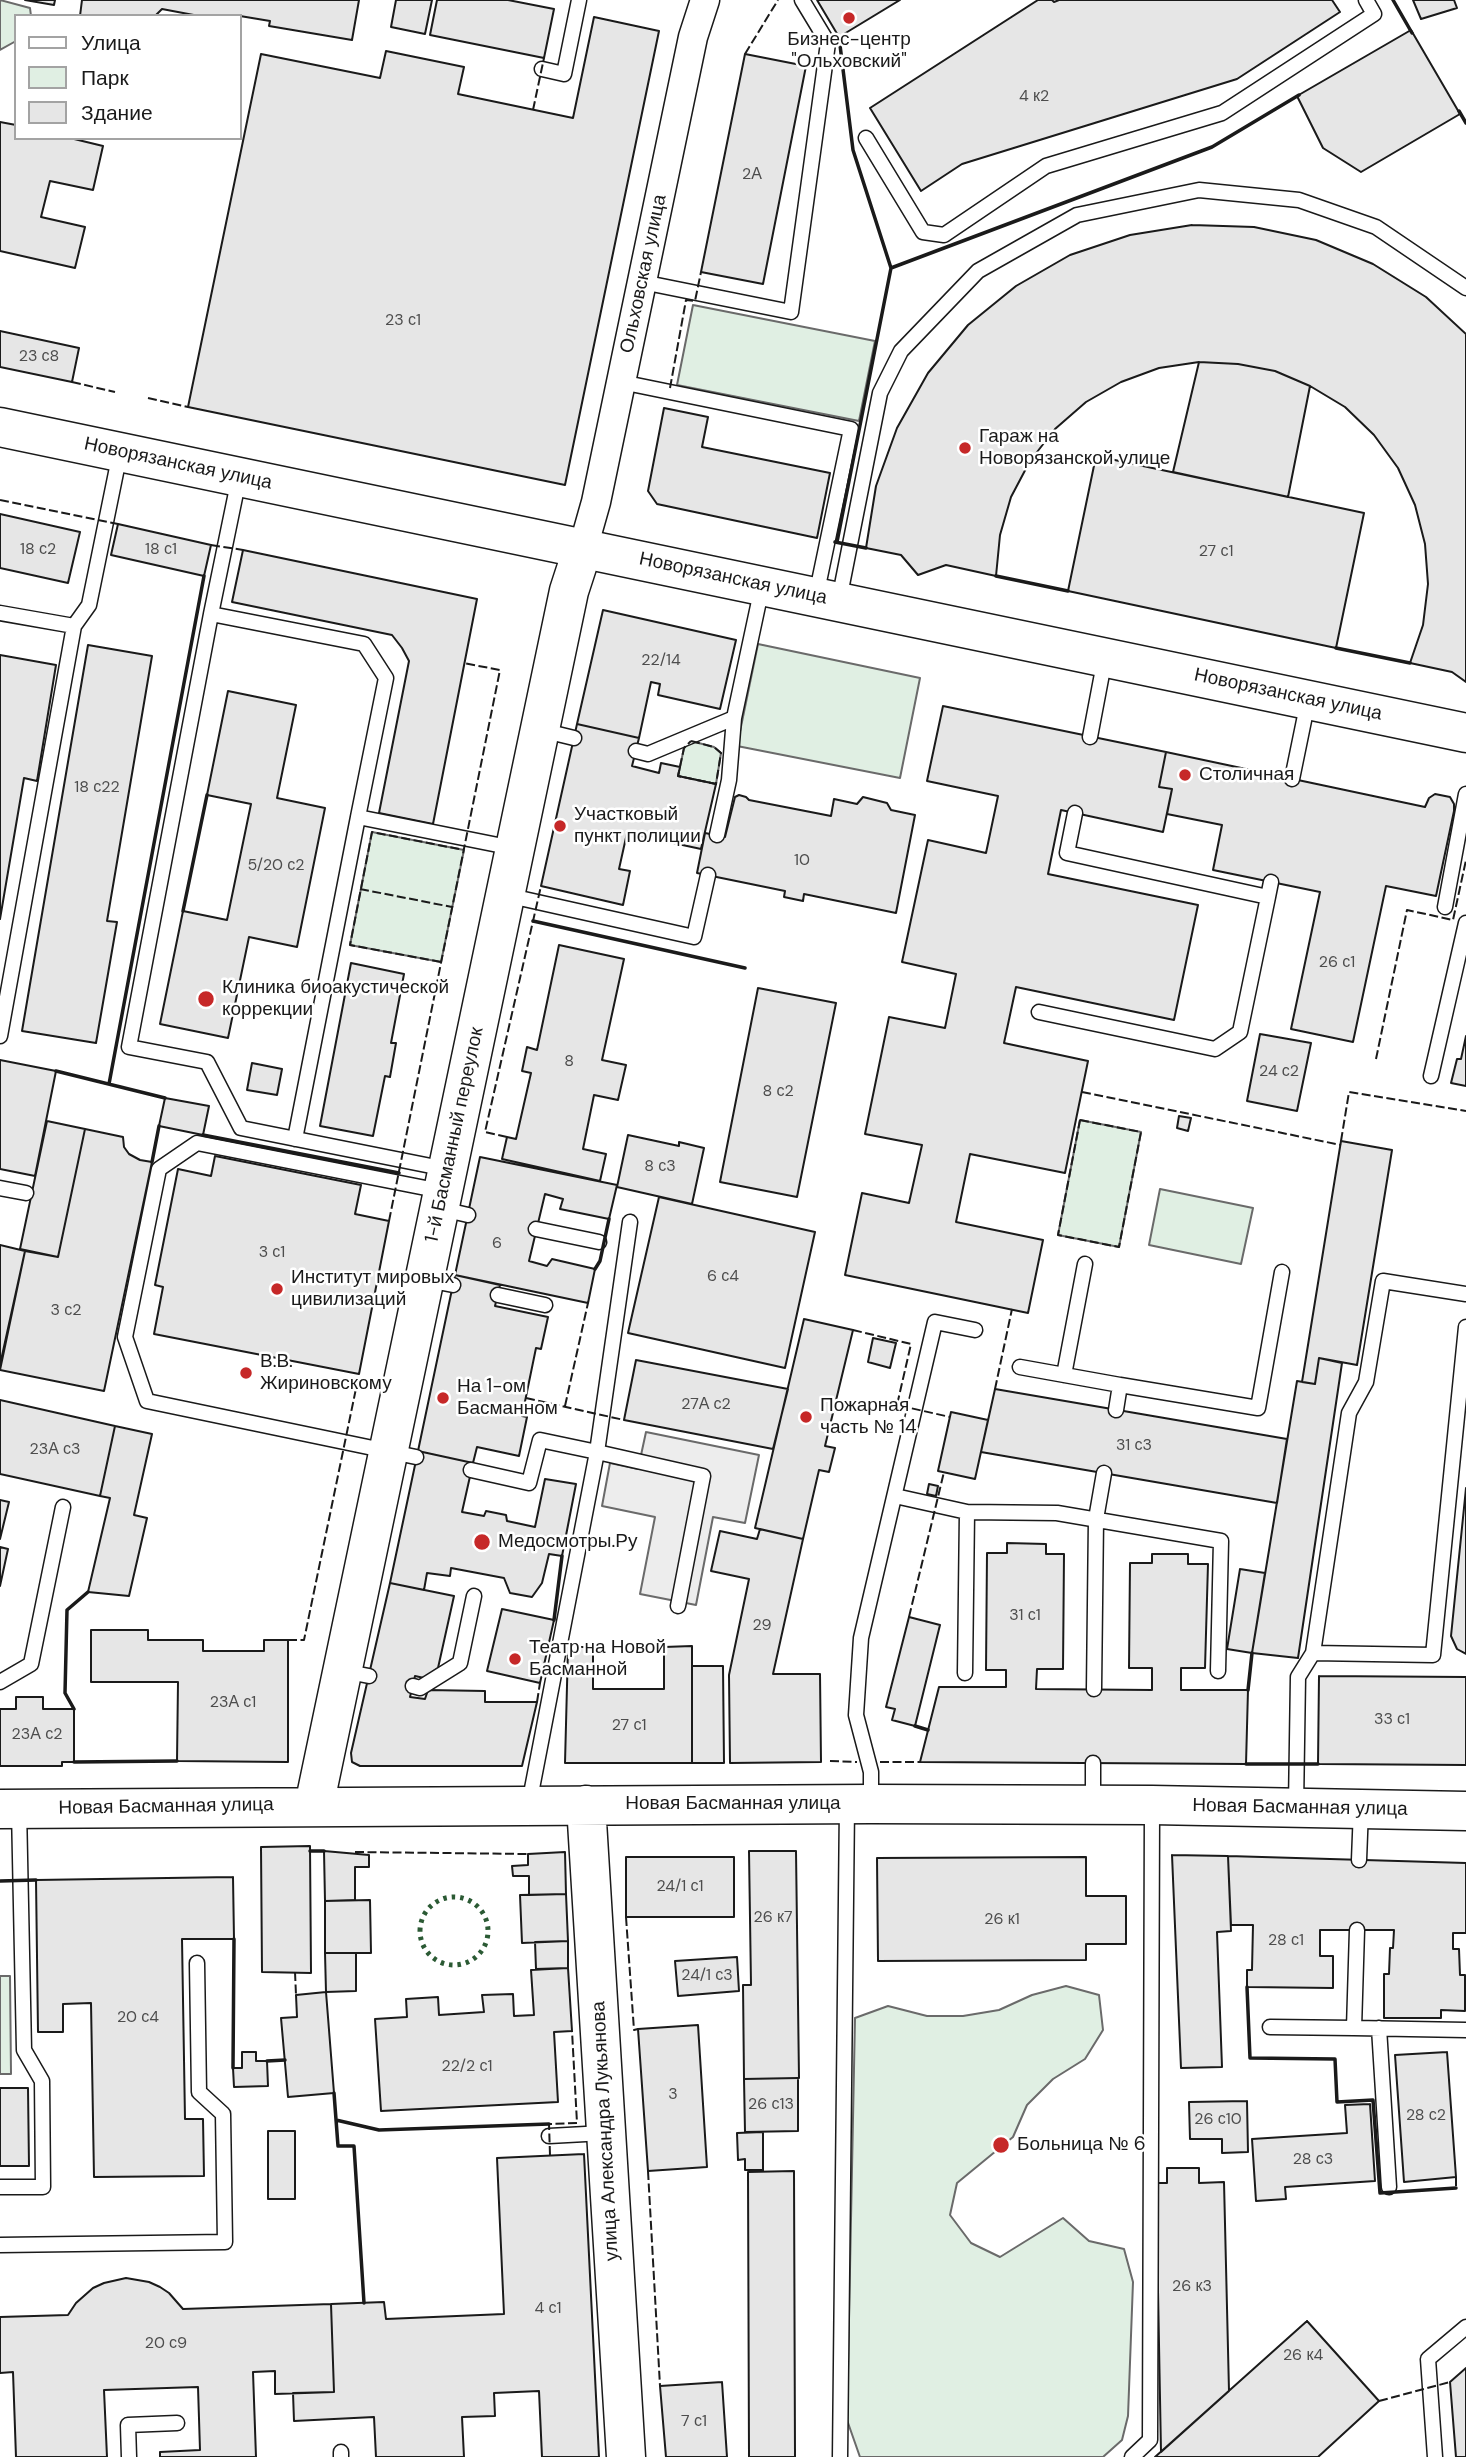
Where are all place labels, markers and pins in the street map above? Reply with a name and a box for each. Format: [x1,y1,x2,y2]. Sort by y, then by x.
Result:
marker: Бизнес-центр "Ольховский" [841,10,857,26]
place label: Бизнес-центр "Ольховский" [787,29,911,73]
place label: Гараж на Новорязанской улице [979,426,1170,470]
marker: Гараж на Новорязанской улице [957,440,973,456]
place label: Столичная [1199,764,1294,786]
marker: Столичная [1177,767,1193,783]
place label: Участковый пункт полиции [574,804,701,848]
marker: Участковый пункт полиции [552,818,568,834]
place label: Клиника биоакустической коррекции [222,977,449,1021]
marker: Клиника биоакустической коррекции [196,989,216,1009]
place label: Институт мировых цивилизаций [291,1267,454,1311]
marker: Институт мировых цивилизаций [269,1281,285,1297]
place label: В.В. Жириновскому [260,1351,392,1395]
marker: В.В. Жириновскому [238,1365,254,1381]
place label: На 1-ом Басманном [457,1376,558,1420]
marker: На 1-ом Басманном [435,1390,451,1406]
place label: Пожарная часть № 14 [820,1395,917,1439]
marker: Пожарная часть № 14 [798,1409,814,1425]
place label: Медосмотры.Ру [498,1531,637,1553]
marker: Медосмотры.Ру [472,1532,492,1552]
place label: Театр на Новой Басманной [529,1637,666,1681]
marker: Театр на Новой Басманной [507,1651,523,1667]
place label: Больница № 6 [1017,2134,1146,2156]
marker: Больница № 6 [991,2135,1011,2155]

